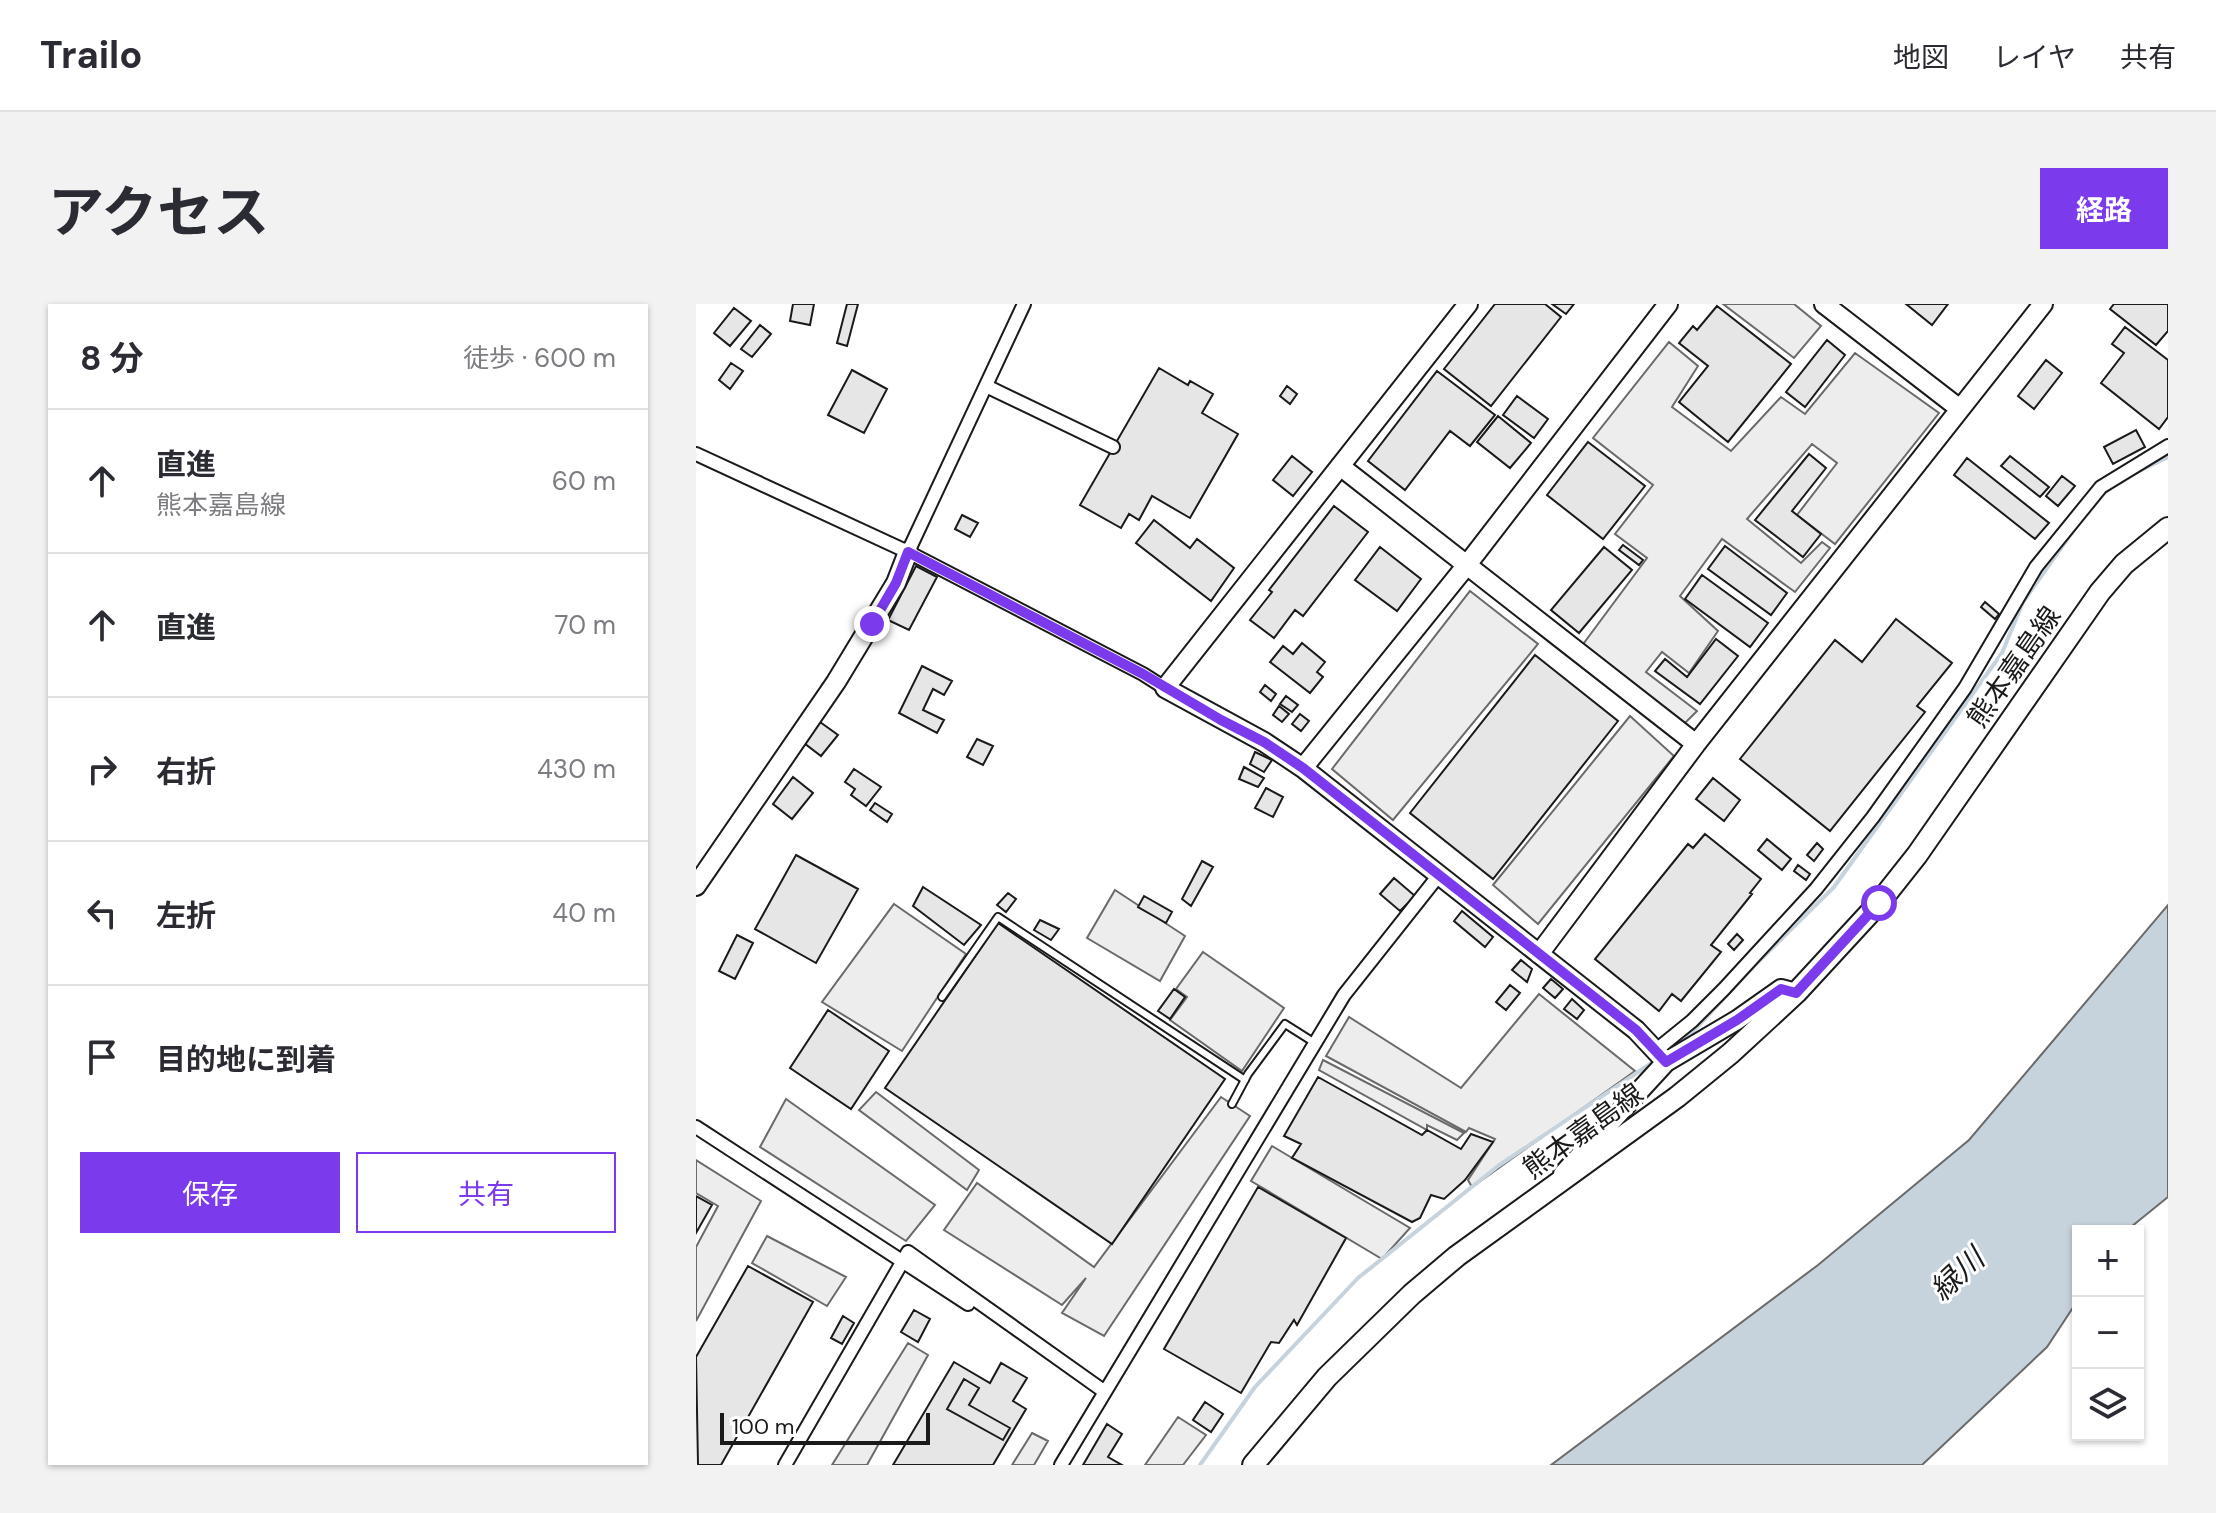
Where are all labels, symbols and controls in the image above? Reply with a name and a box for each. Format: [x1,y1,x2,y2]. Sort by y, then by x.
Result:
text: Trailo [40,30,142,80]
text: 地図 [1893,39,1949,76]
text: レイヤ [1993,39,2076,76]
text: 共有 [2120,39,2176,76]
button: 経路 [2040,168,2168,249]
text: アクセス [48,176,269,249]
text: 8 分 [80,336,144,381]
text: 徒歩 · 600 m [463,341,616,375]
text: 直進 [156,445,216,484]
icon: ahead [80,459,124,503]
text: 60 m [552,464,616,498]
text: 熊本嘉島線 [156,488,286,522]
street label: 熊本嘉島線 [1959,599,2069,735]
icon: ahead [80,603,124,647]
route end [854,606,890,642]
text: 直進 [156,608,216,647]
text: 70 m [555,608,616,642]
icon: right [80,747,124,791]
text: 右折 [156,752,216,791]
text: 430 m [537,752,616,786]
route start [1861,885,1897,921]
icon: left [80,891,124,935]
text: 左折 [156,896,216,935]
text: 40 m [552,896,616,930]
icon: arrive [80,1035,124,1079]
text: 目的地に到着 [156,1040,336,1079]
street label: 熊本嘉島線 [1515,1075,1651,1187]
button: 保存 [80,1152,340,1233]
button: 共有 [356,1152,616,1233]
map controls [2072,1225,2144,1441]
button: + [2072,1225,2144,1297]
water label: 緑川 [1922,1237,1994,1309]
button: − [2072,1297,2144,1369]
button: layers [2072,1369,2144,1441]
scale bar [720,1409,930,1445]
text: 100 m [732,1412,794,1441]

